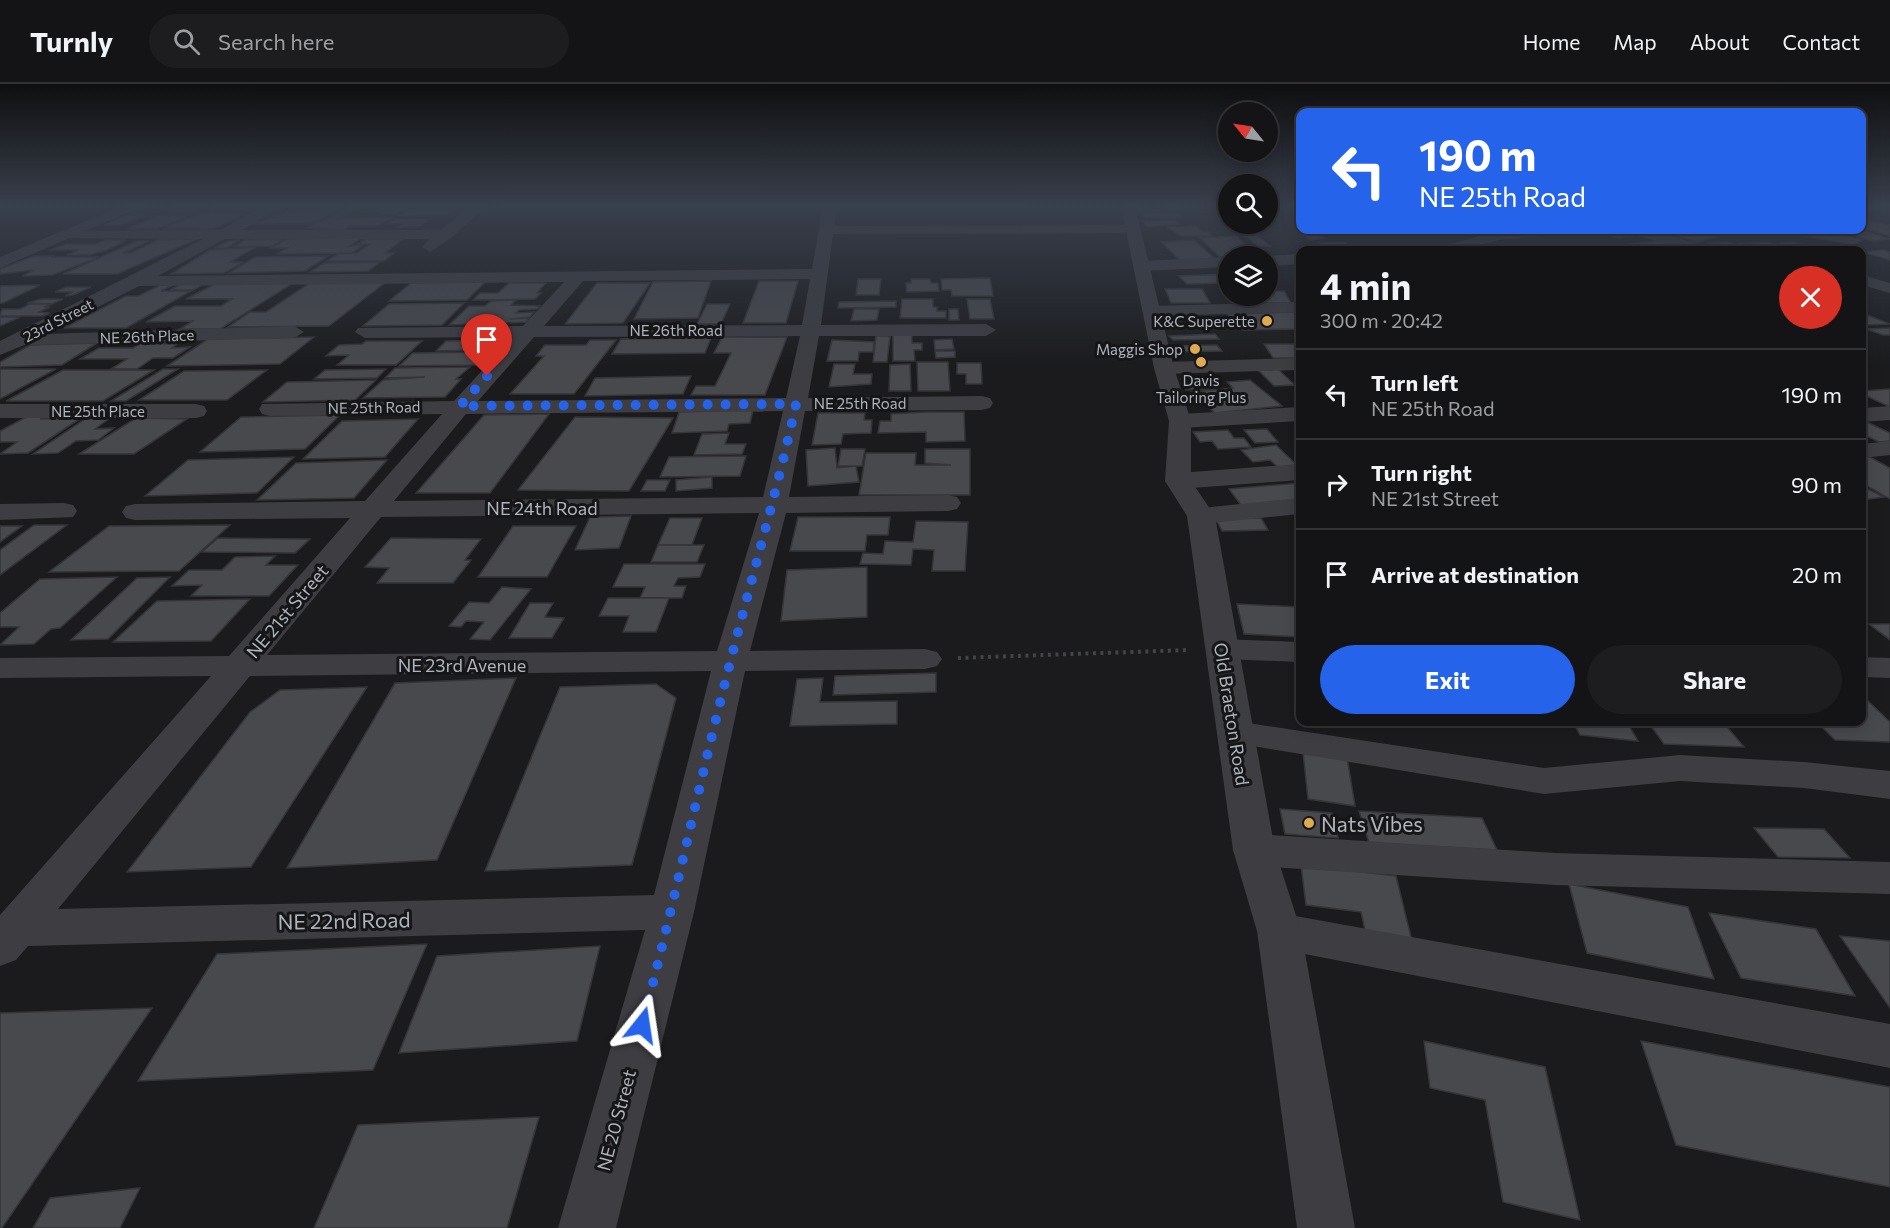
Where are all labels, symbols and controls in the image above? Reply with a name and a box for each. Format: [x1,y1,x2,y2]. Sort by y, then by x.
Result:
search box [149,14,569,68]
text: Turnly [30,24,113,58]
icon: search [170,25,203,58]
text: Search here [218,28,334,55]
text: Home [1523,29,1580,54]
text: Map [1613,29,1657,54]
text: About [1690,29,1749,54]
text: Contact [1782,29,1860,54]
north arrow [1218,102,1278,162]
map controls [1218,102,1278,306]
text: 190 m [1419,128,1537,180]
icon: left [1320,132,1398,210]
button: search [1218,174,1278,234]
text: NE 25th Road [1419,180,1586,213]
button: layers [1218,246,1278,306]
text: 4 min [1320,263,1411,307]
button: close [1779,266,1842,329]
street label: 23rd Street [20,295,96,345]
text: 300 m · 20:42 [1320,308,1443,332]
place label: K&C Superette [1153,312,1255,330]
pin [461,314,512,376]
marker: K&C Superette [1260,314,1274,328]
street label: NE 26th Road [629,321,723,339]
icon: arrive [470,323,503,356]
street label: NE 26th Place [99,325,195,347]
place label: Maggis Shop [1096,340,1183,358]
marker: Maggis Shop [1188,342,1202,356]
marker: Davis Tailoring Plus [1194,355,1208,369]
text: Turn left [1371,369,1458,396]
place label: Davis Tailoring Plus [1156,371,1247,406]
icon: left [1320,378,1353,411]
text: 190 m [1781,381,1842,408]
street label: NE 25th Road [814,394,906,412]
text: NE 25th Road [1371,396,1495,420]
street label: NE 25th Road [328,397,420,417]
street label: NE 25th Place [51,402,145,420]
text: Turn right [1371,459,1472,486]
icon: right [1320,468,1353,501]
text: 90 m [1791,471,1842,498]
text: NE 21st Street [1371,486,1499,510]
street label: NE 24th Road [486,497,598,519]
icon: arrive [1320,558,1353,591]
street label: NE 21st Street [242,560,332,662]
text: Arrive at destination [1371,561,1579,588]
text: 20 m [1792,561,1842,588]
street label: Old Braeton Road [1210,641,1254,787]
button: Exit [1320,645,1575,714]
button: Share [1587,645,1842,714]
street label: NE 23rd Avenue [398,654,526,676]
place label: Nats Vibes [1321,811,1423,836]
marker: Nats Vibes [1302,816,1316,830]
street label: NE 22nd Road [277,906,411,934]
position arrow [610,993,674,1057]
street label: NE 20 Street [592,1067,640,1173]

